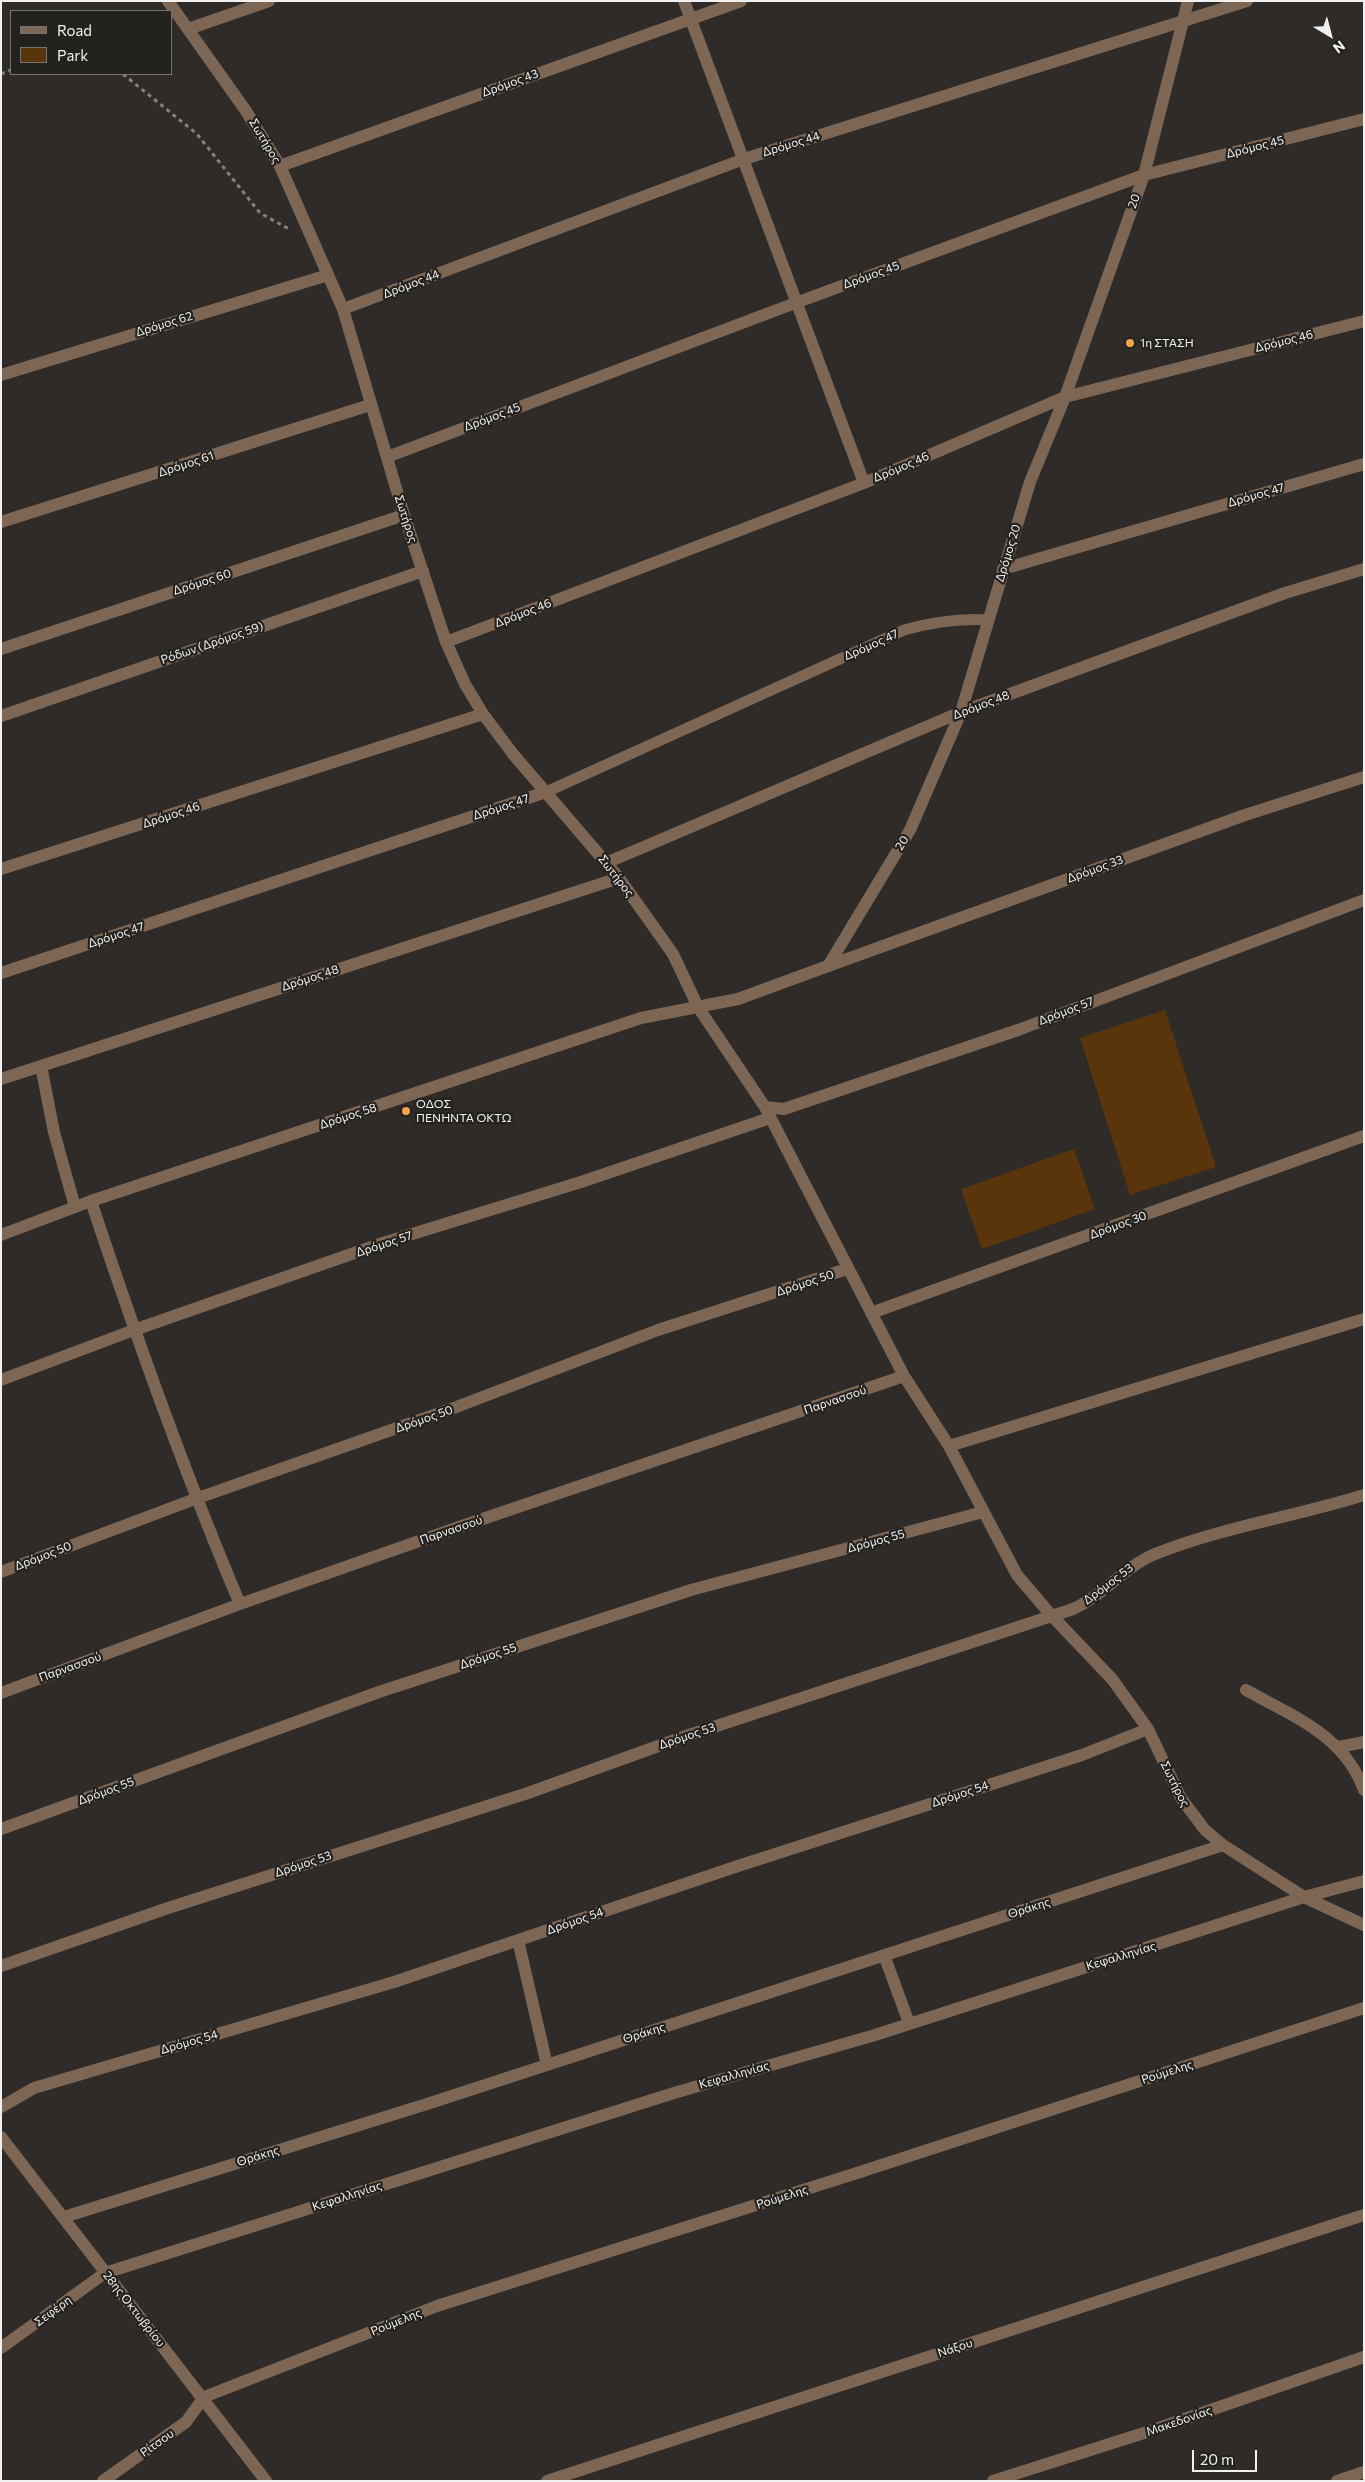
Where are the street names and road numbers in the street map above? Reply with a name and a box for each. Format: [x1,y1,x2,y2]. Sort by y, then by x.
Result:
street label: Δρόμος 43 [480,66,540,100]
street label: Σωτήρος [246,116,284,166]
street label: Δρόμος 44 [760,128,822,160]
street label: Δρόμος 45 [1225,133,1285,161]
street label: 20 [1125,192,1143,210]
street label: Δρόμος 45 [841,258,901,292]
street label: Δρόμος 44 [381,267,441,301]
street label: Δρόμος 62 [134,308,194,340]
street label: Δρόμος 46 [1253,327,1315,355]
street label: Δρόμος 45 [462,400,522,434]
street label: Δρόμος 61 [156,448,216,480]
street label: Δρόμος 46 [871,449,931,485]
street label: Δρόμος 47 [1226,480,1286,510]
street label: Σωτήρος [392,493,420,545]
street label: Δρόμος 20 [992,522,1024,584]
street label: Δρόμος 60 [171,566,233,598]
street label: Δρόμος 46 [493,596,553,630]
street label: Ρόδων (Δρόμος 59) [159,619,265,667]
street label: Δρόμος 47 [841,627,901,663]
street label: Δρόμος 48 [951,688,1011,722]
street label: Δρόμος 47 [471,791,531,823]
street label: Δρόμος 46 [140,799,202,831]
street label: 20 [892,833,912,853]
street label: Σωτήρος [595,852,637,900]
street label: Δρόμος 33 [1065,852,1125,886]
street label: Δρόμος 47 [86,919,146,951]
street label: Δρόμος 48 [279,962,341,994]
street label: Δρόμος 57 [1036,994,1096,1028]
street label: Δρόμος 58 [318,1100,378,1132]
street label: Δρόμος 30 [1087,1208,1149,1242]
street label: Δρόμος 57 [354,1228,414,1260]
street label: Δρόμος 50 [774,1267,836,1299]
street label: Παρνασσού [802,1383,868,1417]
street label: Δρόμος 50 [393,1402,455,1436]
street label: Παρνασσού [418,1513,484,1547]
street label: Δρόμος 55 [846,1526,906,1556]
street label: Δρόμος 50 [12,1539,74,1573]
street label: Δρόμος 53 [1080,1561,1136,1607]
street label: Δρόμος 55 [458,1640,518,1672]
street label: Παρνασσού [37,1649,103,1685]
street label: Δρόμος 53 [657,1720,717,1752]
street label: Σωτήρος [1157,1759,1193,1809]
street label: Δρόμος 55 [76,1774,136,1808]
street label: Δρόμος 54 [930,1778,990,1810]
street label: Δρόμος 53 [273,1848,333,1880]
street label: Θράκης [1006,1894,1052,1922]
street label: Δρόμος 54 [545,1905,605,1937]
street label: Κεφαλληνίας [1084,1939,1158,1973]
street label: Θράκης [621,2019,667,2047]
street label: Δρόμος 54 [159,2027,219,2057]
street label: Ρούμελης [1139,2057,1195,2087]
street label: Κεφαλληνίας [697,2058,771,2092]
street label: Θράκης [235,2143,281,2169]
street label: Κεφαλληνίας [310,2178,384,2214]
street label: Ρούμελης [754,2182,810,2212]
street label: 28ης Οκτωβρίου [100,2268,168,2350]
street label: Σεφέρη [32,2293,74,2329]
street label: Ρούμελης [369,2305,423,2339]
street label: Νάξου [936,2336,974,2360]
street label: Μακεδονίας [1144,2403,1214,2439]
street label: Ρίτσου [137,2426,177,2460]

